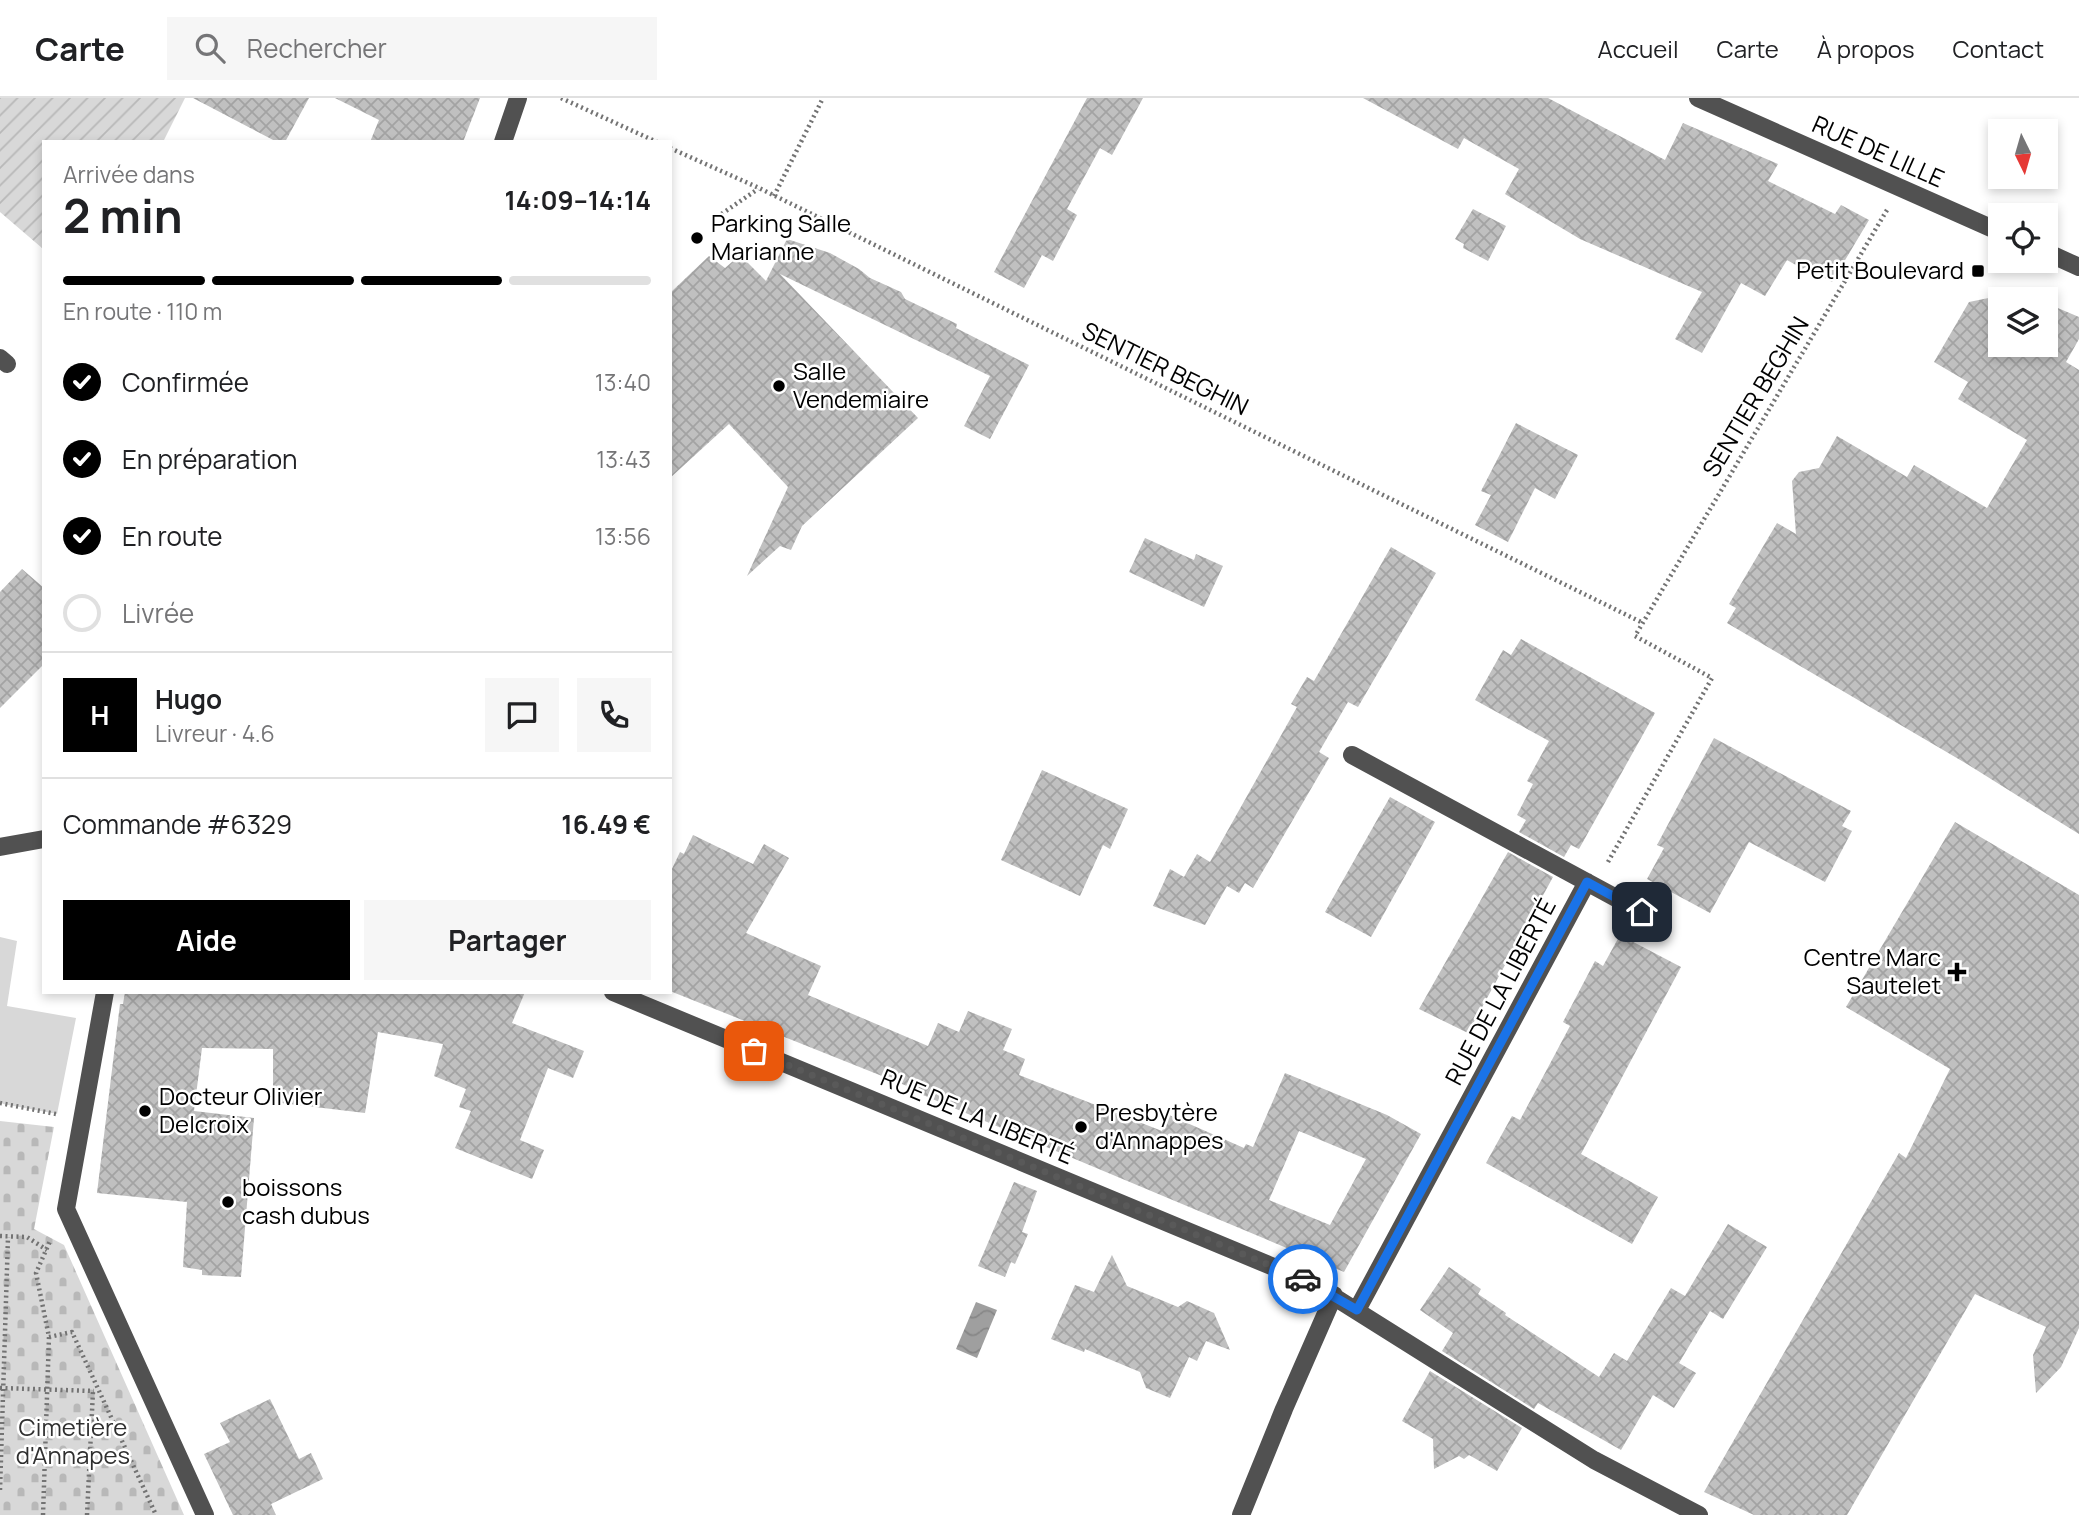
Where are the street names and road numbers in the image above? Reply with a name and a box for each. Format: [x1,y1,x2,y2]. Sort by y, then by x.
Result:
street label: RUE DE LILLE [1807,107,1950,194]
street label: SENTIER BEGHIN [1694,310,1816,483]
street label: SENTIER BEGHIN [1077,313,1254,422]
street label: RUE DE LA LIBERTÉ [1437,892,1563,1090]
street label: RUE DE LA LIBERTÉ [876,1060,1079,1171]

